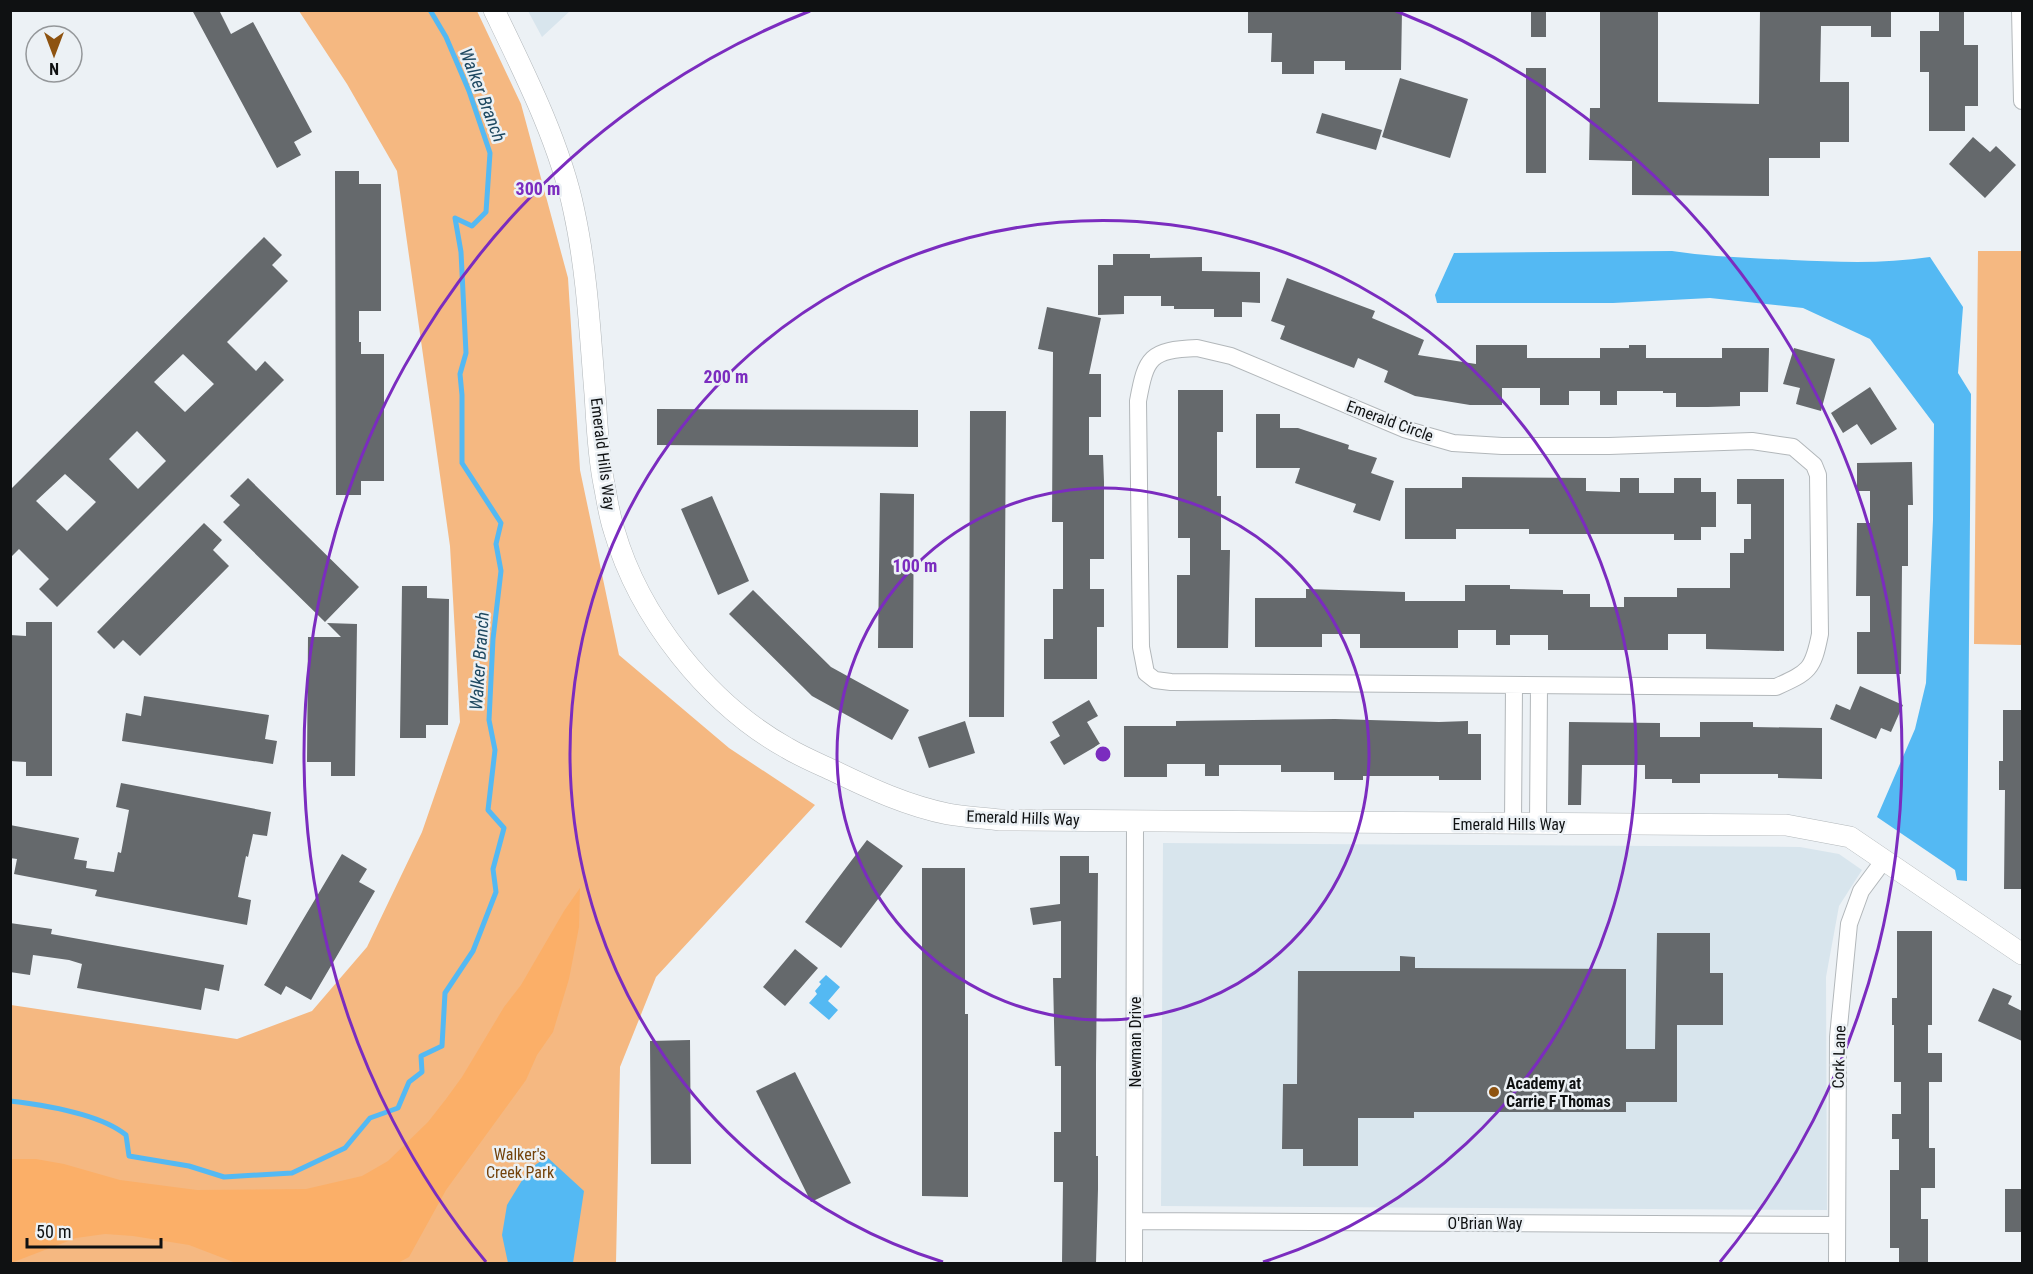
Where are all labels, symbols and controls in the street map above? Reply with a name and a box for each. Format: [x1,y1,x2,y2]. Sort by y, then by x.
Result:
north arrow [24,24,84,84]
water label: Walker Branch [456,45,510,145]
text: N [49,59,59,78]
text: 300 m [516,178,560,199]
text: 200 m [704,366,748,387]
street label: Emerald Hills Way [587,397,619,512]
street label: Emerald Circle [1344,397,1436,445]
text: 100 m [893,555,937,576]
water label: Walker Branch [465,611,493,711]
centre of rings [1093,744,1113,764]
street label: Emerald Hills Way [966,807,1080,829]
street label: Emerald Hills Way [1452,815,1566,834]
street label: Newman Drive [1126,997,1145,1087]
street label: Cork Lane [1828,1025,1850,1089]
place label: Academy at Carrie F Thomas [1506,1074,1611,1111]
marker: Academy at Carrie F Thomas [1487,1085,1501,1099]
park label: Walker's Creek Park [486,1145,555,1182]
scale bar [27,1211,160,1249]
street label: O'Brian Way [1448,1214,1523,1233]
text: 50 m [36,1221,71,1242]

